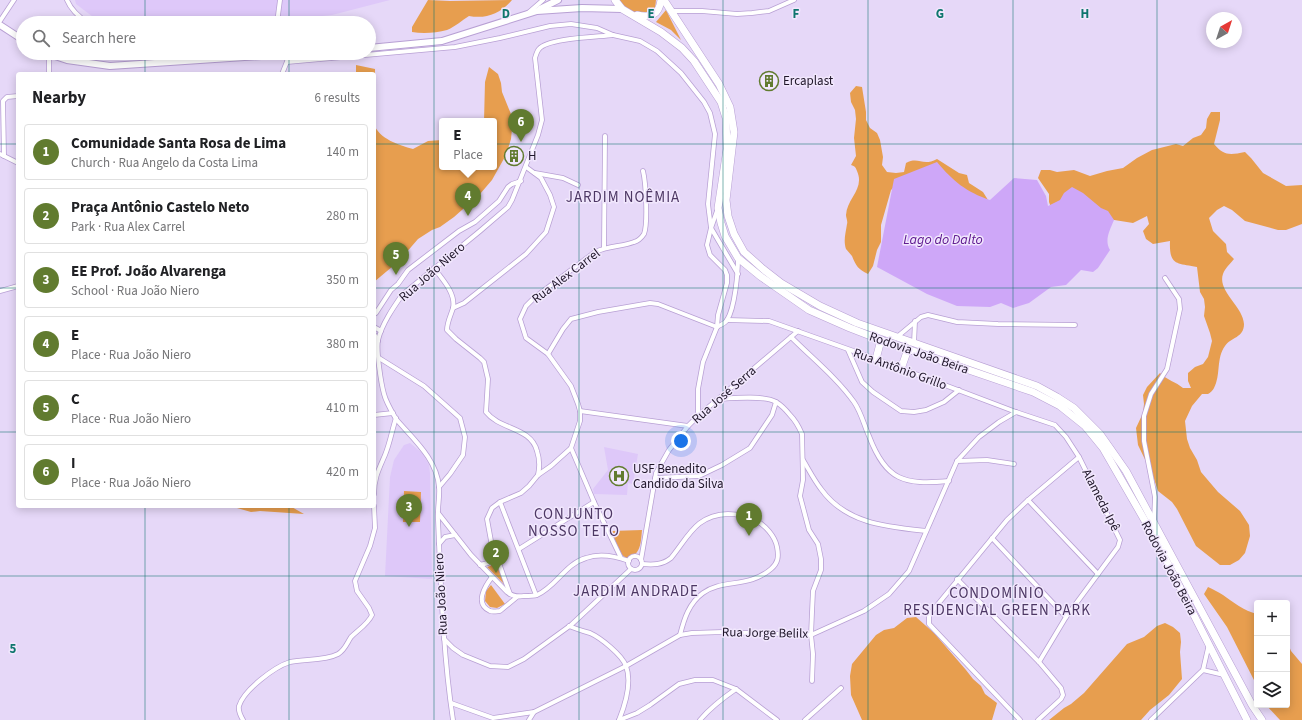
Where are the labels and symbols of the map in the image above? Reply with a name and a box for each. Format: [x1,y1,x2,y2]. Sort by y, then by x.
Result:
text: D [502,5,510,23]
text: E [647,5,655,23]
text: F [793,5,800,23]
text: G [936,5,944,23]
text: H [1081,5,1089,23]
north arrow [1206,12,1242,48]
building icon: Ercaplast [758,70,780,92]
place label: Ercaplast [783,72,834,90]
pin: 6 [508,109,534,142]
building icon: H [503,145,525,167]
place label: H [528,147,536,165]
pin: 4 [455,183,481,216]
district label: JARDIM NOÊMIA [566,187,680,208]
water label: Lago do Dalto [903,230,983,250]
street label: Rua João Niero [395,238,469,306]
pin: 5 [383,242,409,275]
street label: Rua Alex Carrel [528,244,604,308]
street label: Rodovia João Beira [867,328,971,378]
street label: Rua Antônio Grillo [851,344,949,394]
street label: Rua José Serra [688,362,760,428]
your location [671,431,691,451]
place label: USF Benedito Candido da Silva [633,460,724,493]
hospital icon: USF Benedito Candido da Silva [608,465,630,487]
street label: Alameda Ipê [1078,466,1124,534]
pin: 3 [396,494,422,527]
pin: 1 [736,503,762,536]
district label: CONJUNTO NOSSO TETO [528,504,620,542]
street label: Rodovia João Beira [1137,518,1201,618]
pin: 2 [483,540,509,573]
street label: Rua João Niero [430,552,452,636]
district label: JARDIM ANDRADE [573,581,699,602]
district label: CONDOMÍNIO RESIDENCIAL GREEN PARK [903,583,1091,621]
street label: Rua Jorge Belilx [722,623,809,643]
text: 5 [10,640,17,658]

